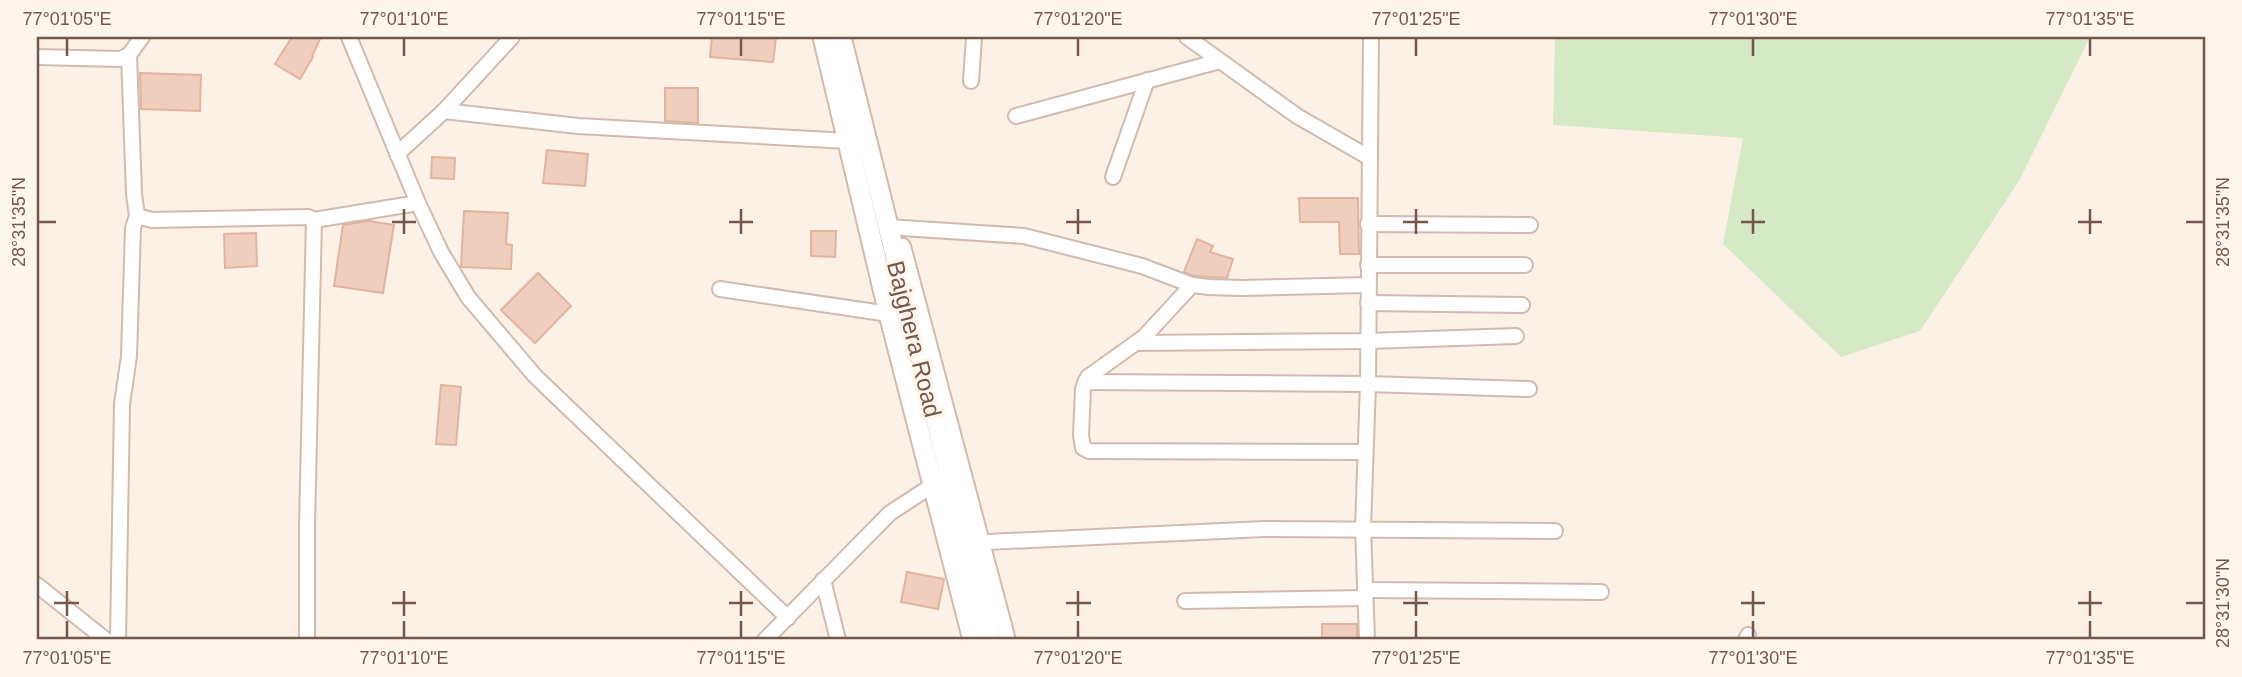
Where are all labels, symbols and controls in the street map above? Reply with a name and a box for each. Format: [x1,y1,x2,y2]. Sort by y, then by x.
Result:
text: 77°01'05"E [22,9,112,29]
text: 77°01'10"E [359,9,449,29]
text: 77°01'15"E [696,9,786,29]
text: 77°01'20"E [1033,9,1123,29]
text: 77°01'25"E [1371,9,1461,29]
text: 77°01'30"E [1708,9,1798,29]
text: 77°01'35"E [2045,9,2135,29]
text: 28°31'35"N [9,177,29,267]
text: 28°31'35"N [2213,177,2233,267]
street label: Bajghera Road [882,258,947,420]
text: 28°31'30"N [2213,558,2233,648]
text: 77°01'05"E [22,648,112,668]
text: 77°01'10"E [359,648,449,668]
text: 77°01'15"E [696,648,786,668]
text: 77°01'20"E [1033,648,1123,668]
text: 77°01'25"E [1371,648,1461,668]
text: 77°01'30"E [1708,648,1798,668]
text: 77°01'35"E [2045,648,2135,668]

